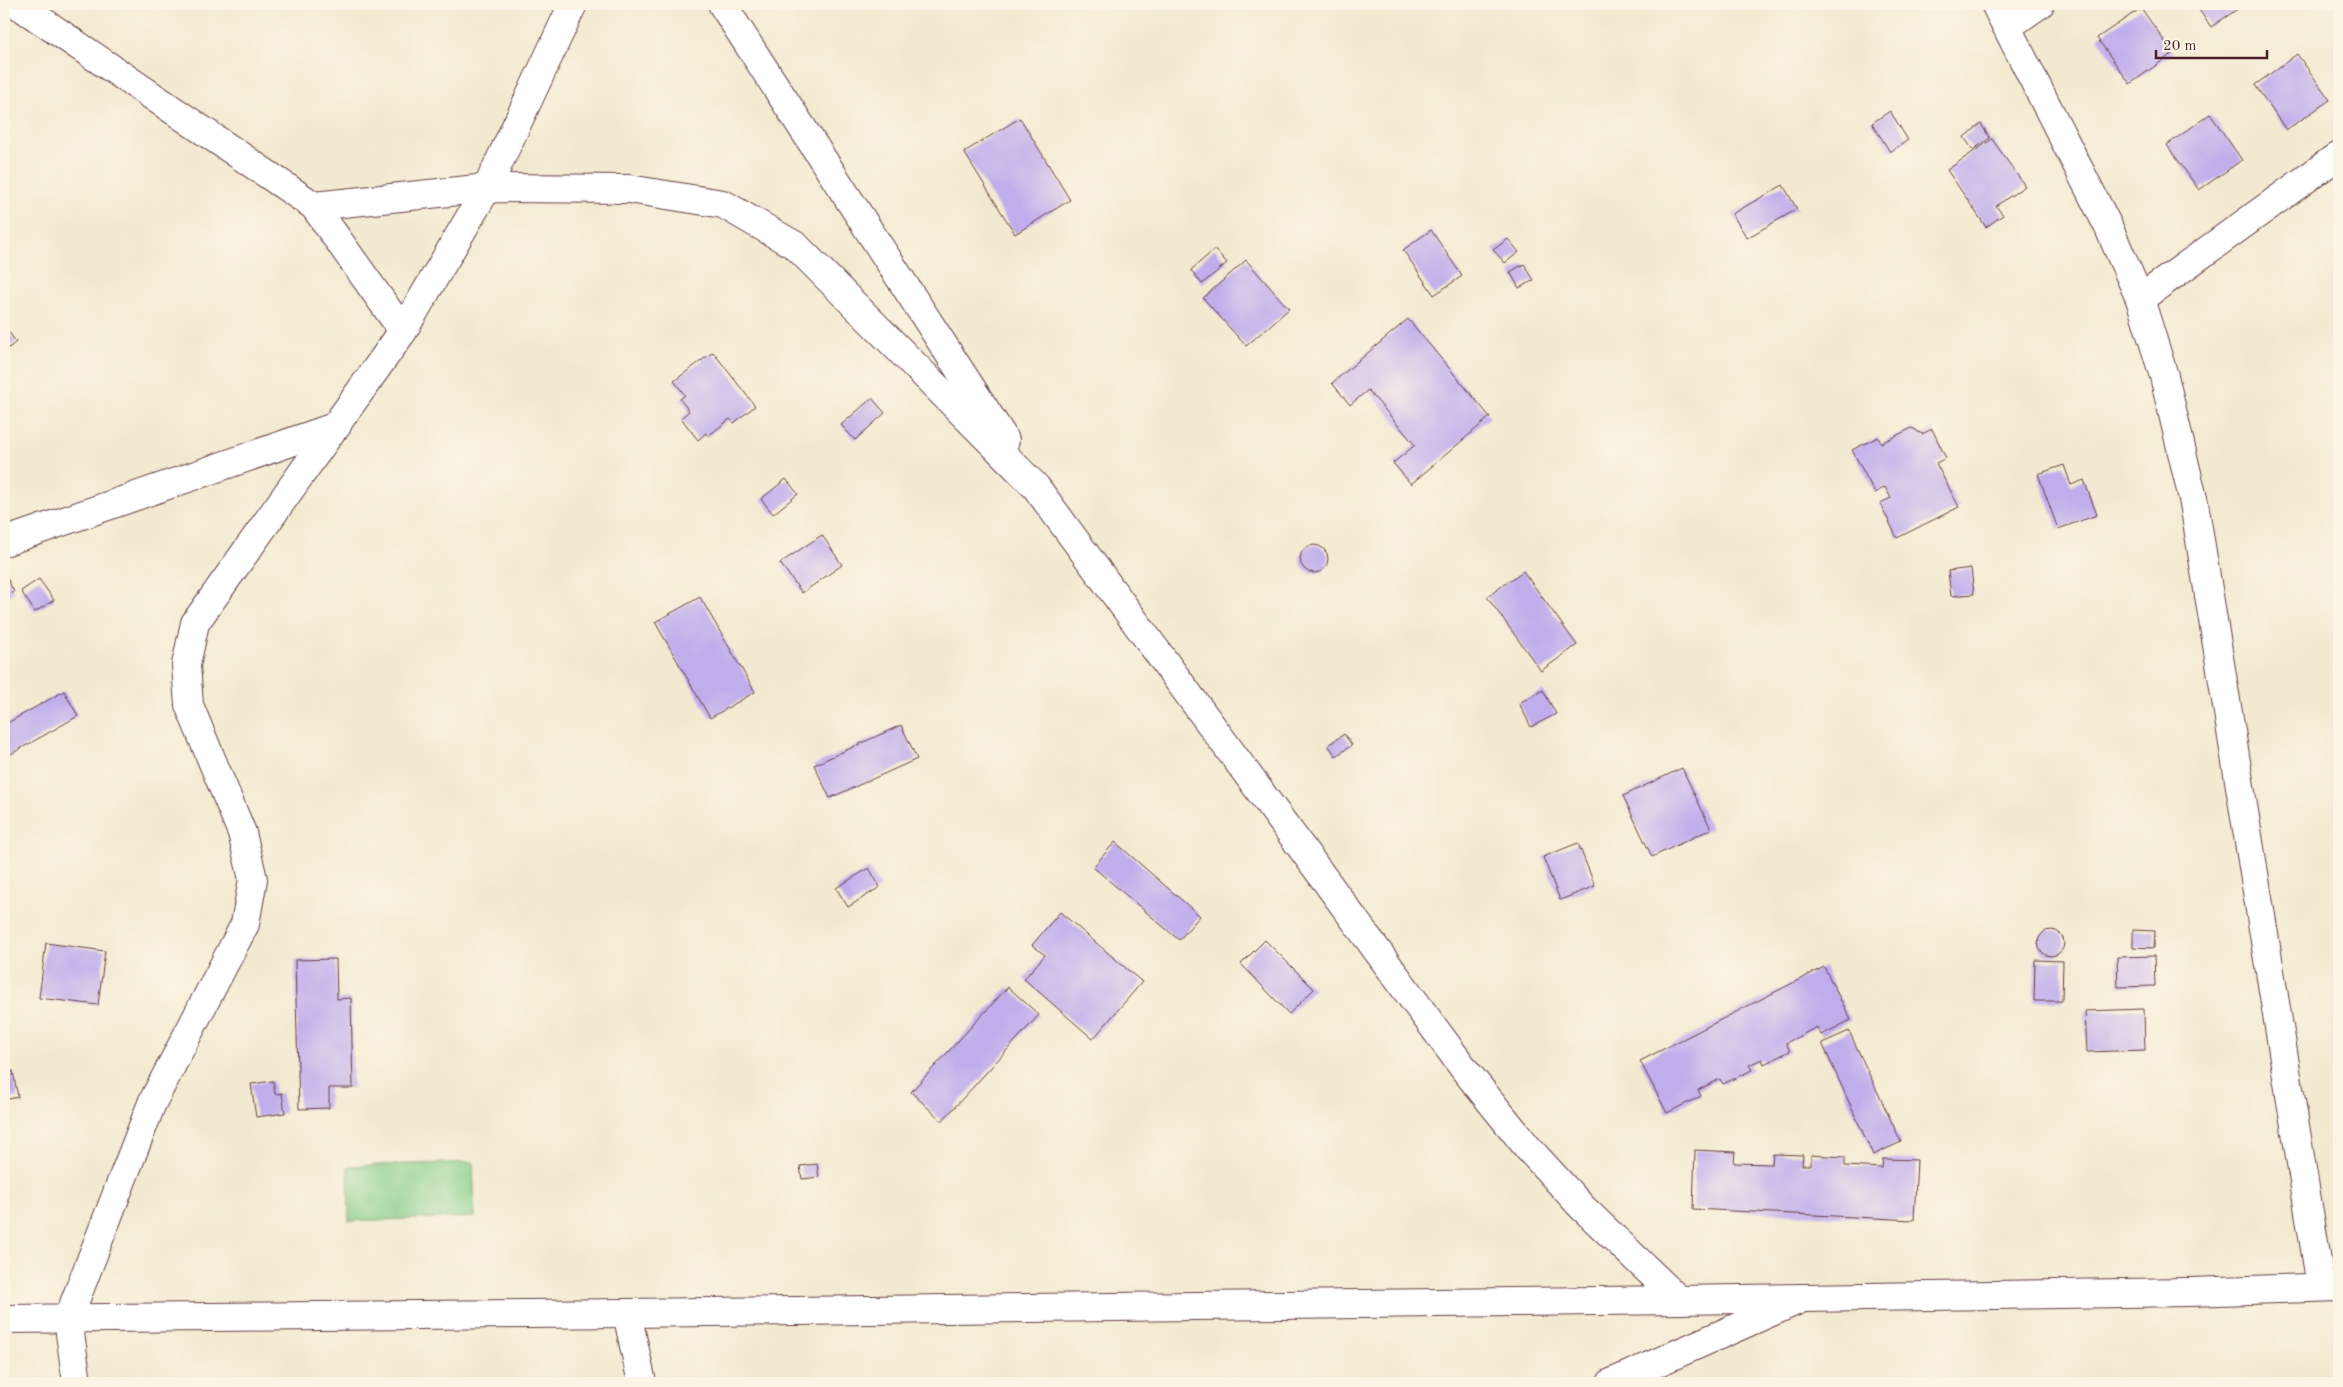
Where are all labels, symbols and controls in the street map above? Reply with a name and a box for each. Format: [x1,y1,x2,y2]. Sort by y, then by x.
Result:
scale bar [2156,28,2267,60]
text: 20 m [2163,39,2197,54]

